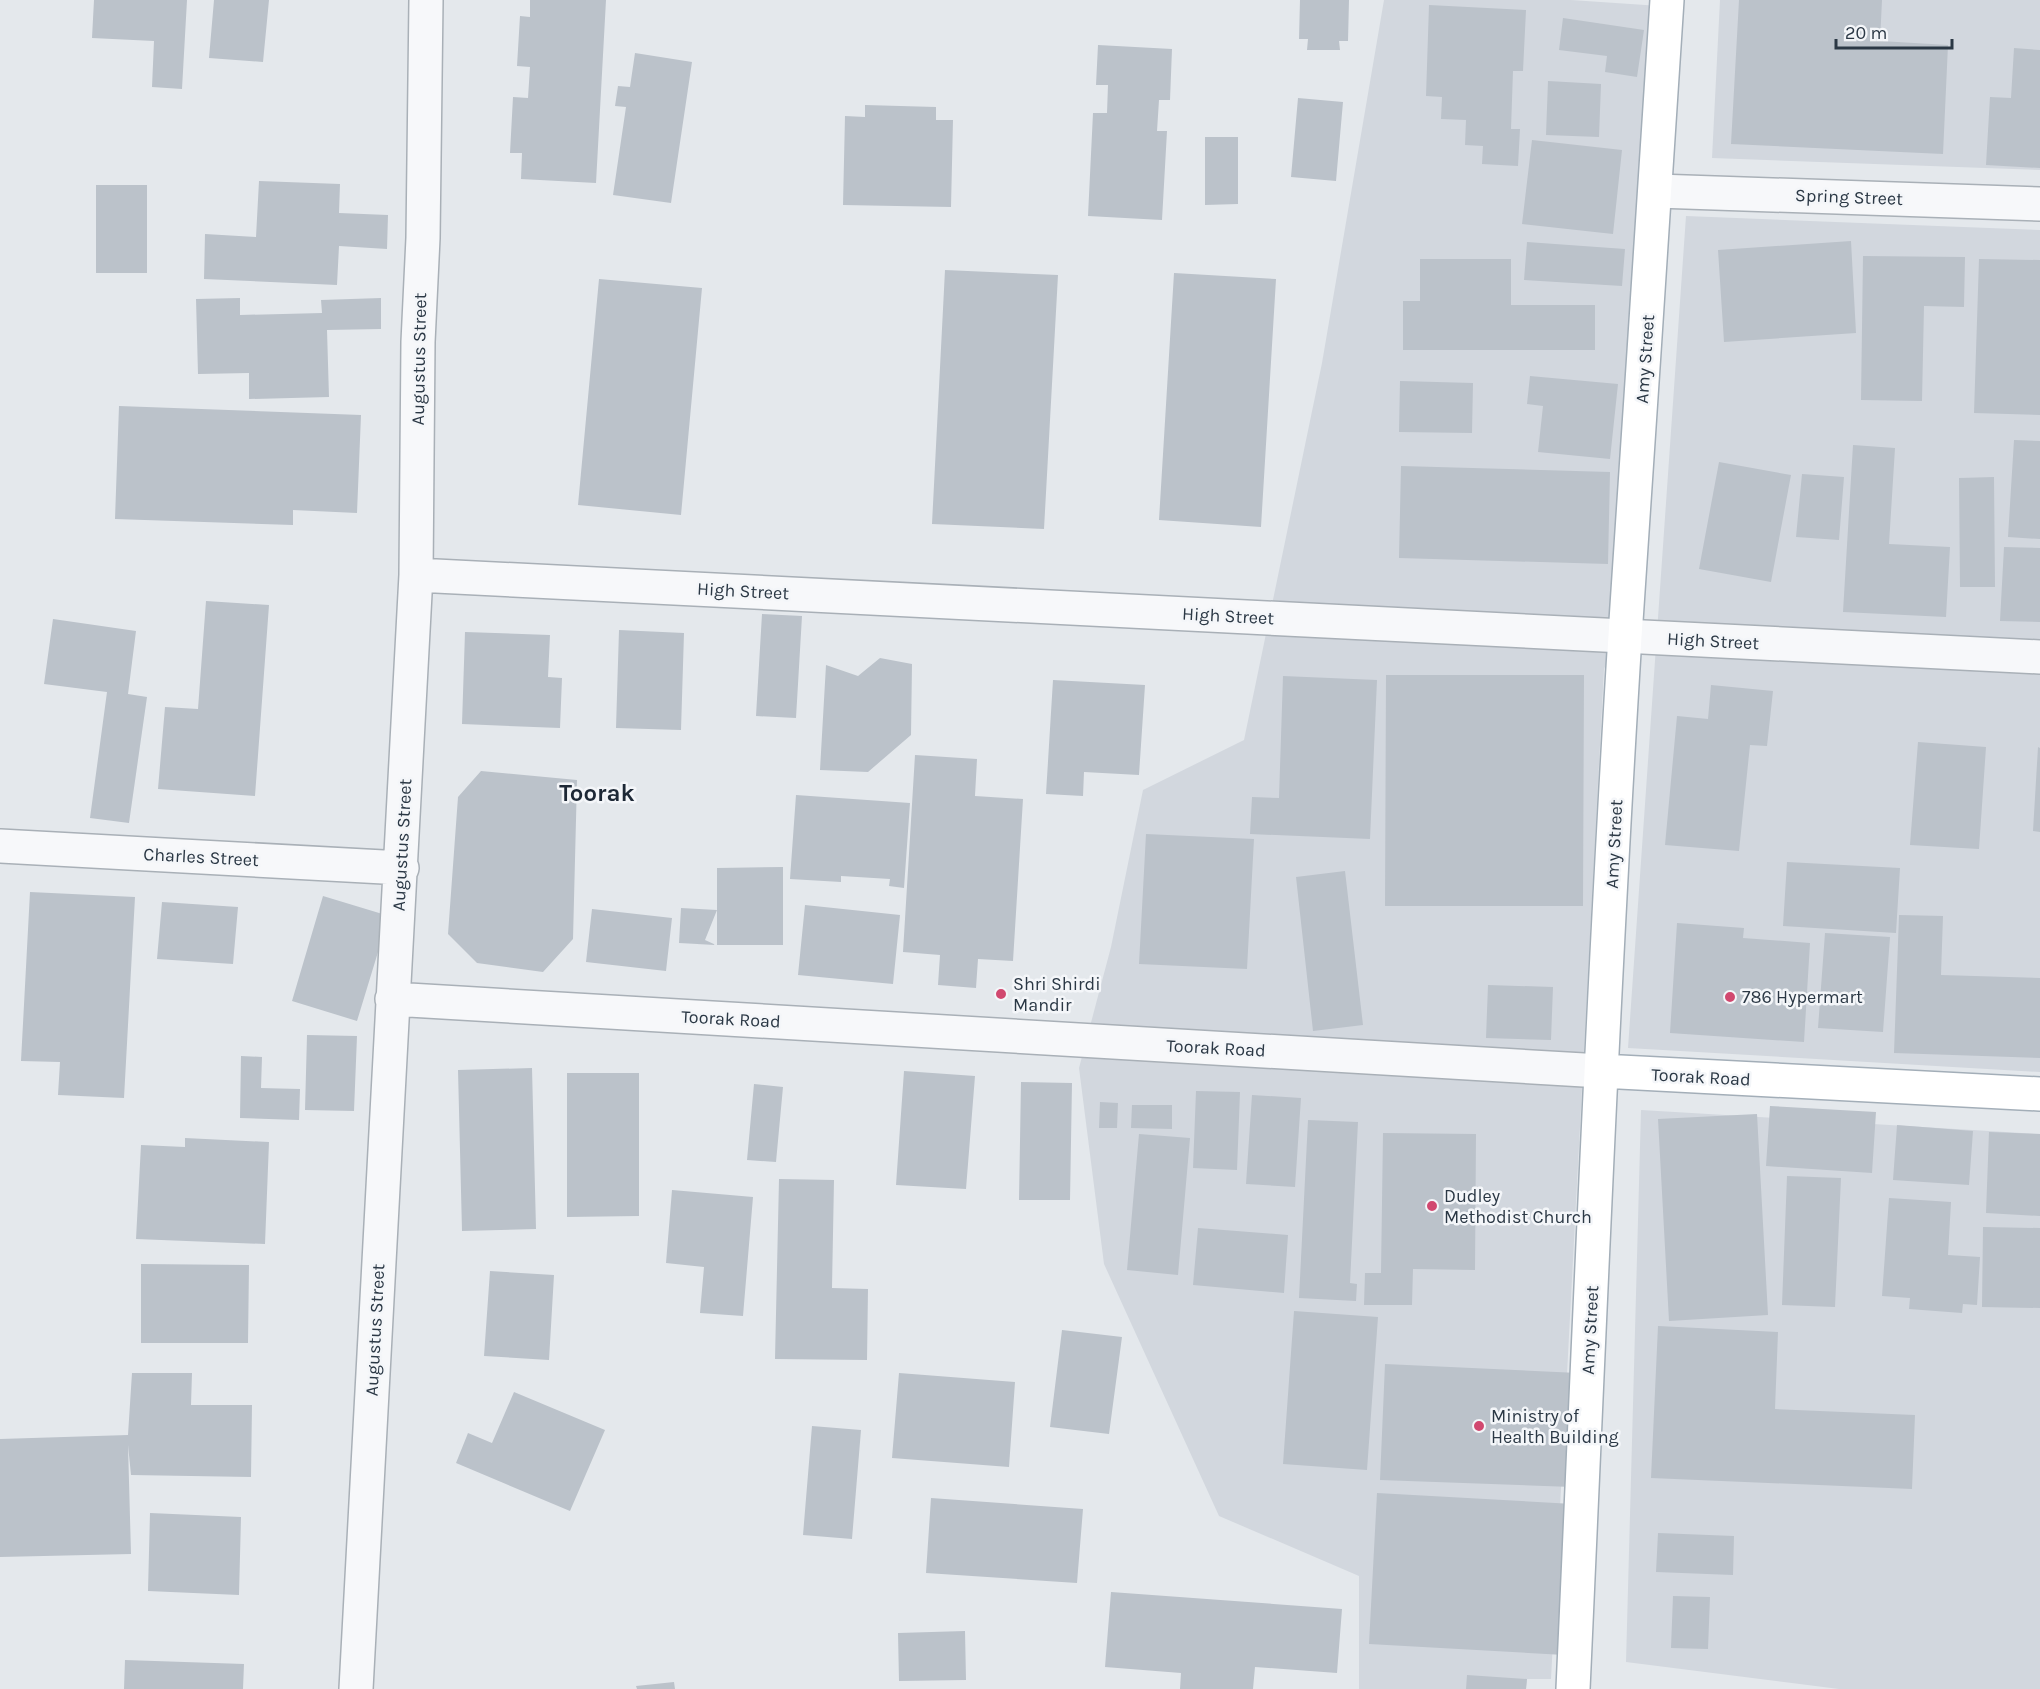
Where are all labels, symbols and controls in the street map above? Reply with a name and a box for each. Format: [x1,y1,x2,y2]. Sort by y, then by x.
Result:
scale bar [1836,12,1952,50]
text: 20 m [1845,22,1887,44]
street label: Spring Street [1795,184,1904,210]
street label: Augustus Street [407,292,431,425]
street label: Amy Street [1631,313,1659,404]
street label: High Street [696,578,790,604]
street label: High Street [1181,603,1275,629]
street label: High Street [1666,628,1760,654]
street label: Augustus Street [388,778,416,912]
district label: Toorak [559,779,635,807]
street label: Amy Street [1601,799,1627,889]
street label: Charles Street [143,843,260,871]
place label: Shri Shirdi Mandir [1013,973,1101,1016]
place label: 786 Hypermart [1742,986,1863,1008]
marker: Shri Shirdi Mandir [994,987,1008,1001]
marker: 786 Hypermart [1723,990,1737,1004]
street label: Toorak Road [681,1005,781,1033]
street label: Toorak Road [1166,1034,1266,1062]
street label: Toorak Road [1651,1063,1751,1091]
place label: Dudley Methodist Church [1444,1185,1592,1228]
marker: Dudley Methodist Church [1425,1199,1439,1213]
street label: Augustus Street [361,1263,389,1397]
street label: Amy Street [1577,1285,1603,1375]
place label: Ministry of Health Building [1491,1405,1619,1448]
marker: Ministry of Health Building [1472,1419,1486,1433]

